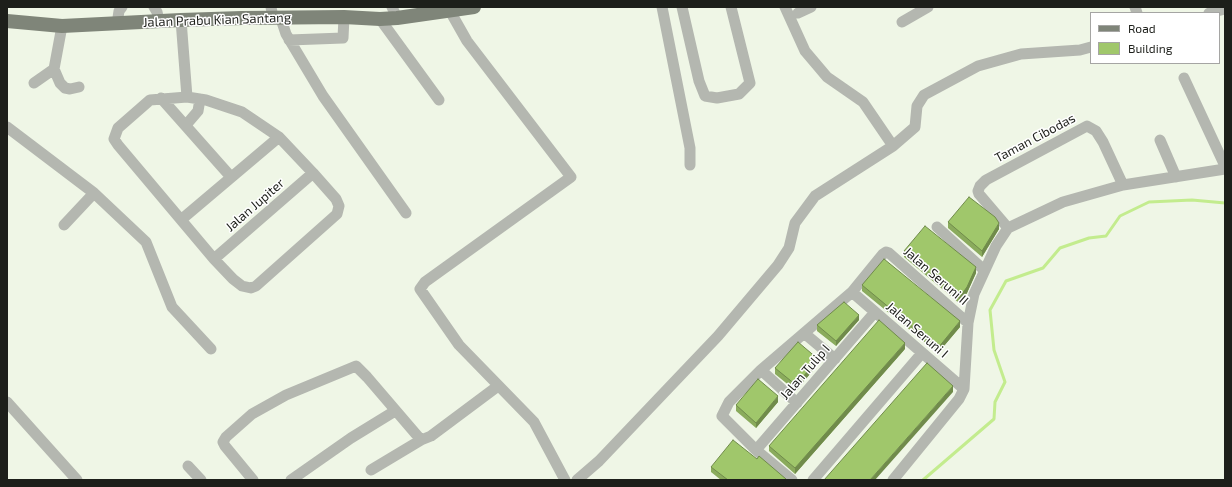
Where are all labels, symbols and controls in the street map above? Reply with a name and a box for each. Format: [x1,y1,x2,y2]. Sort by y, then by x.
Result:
street label: Jalan Prabu Kian Santang [143,10,291,30]
legend [1090,12,1220,64]
text: Road [1128,21,1156,35]
text: Building [1128,41,1172,55]
street label: Taman Cibodas [992,110,1078,166]
street label: Jalan Jupiter [222,175,288,235]
street label: Jalan Seruni II [901,244,971,308]
street label: Jalan Seruni I [883,299,951,361]
street label: Jalan Tulip I [777,341,833,403]

